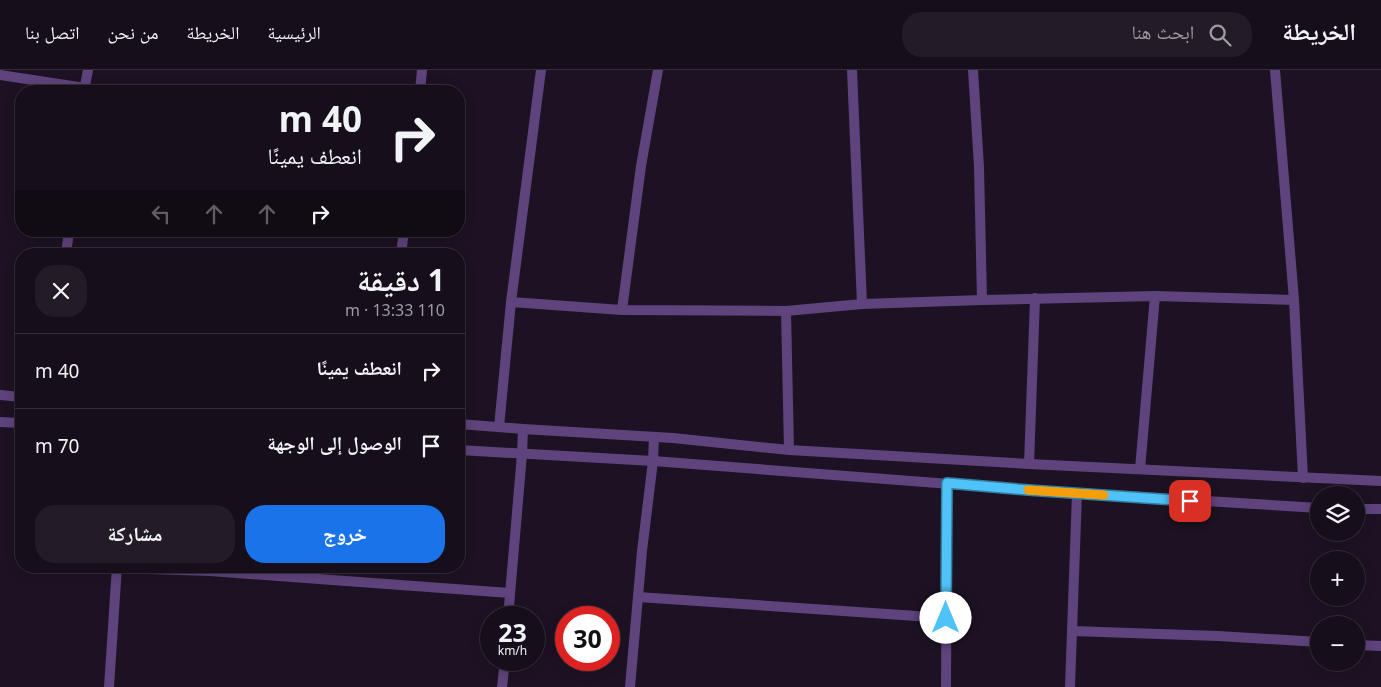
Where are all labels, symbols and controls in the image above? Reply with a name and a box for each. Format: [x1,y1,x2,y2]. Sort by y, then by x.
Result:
search box [902,12,1252,57]
text: الخريطة [1282,14,1356,47]
text: ابحث هنا [1131,19,1194,45]
text: اتصل بنا [25,20,80,44]
text: من نحن [108,20,158,44]
text: الخريطة [186,20,239,44]
text: الرئيسية [267,20,321,44]
icon: search [1206,21,1234,49]
text: 40 m [279,95,362,142]
icon: right [380,105,445,170]
text: انعطف يمينًا [268,140,362,170]
icon: left [147,200,175,228]
icon: ahead [200,200,228,228]
icon: ahead [253,200,281,228]
icon: right [306,200,334,228]
text: 1 دقيقة [357,259,445,300]
button: close [35,265,87,317]
text: 110 m · 13:33 [345,299,445,321]
text: انعطف يمينًا [316,355,402,381]
icon: right [417,357,445,385]
text: 40 m [35,358,79,384]
text: الوصول إلى الوجهة [267,430,402,456]
icon: arrive [417,432,445,460]
text: 70 m [35,433,79,459]
pin [1169,480,1211,522]
map controls [1310,486,1365,671]
button: layers [1310,486,1365,541]
icon: arrive [1176,487,1204,515]
button: مشاركة [35,505,235,563]
button: خروج [245,505,445,563]
button: + [1310,551,1365,606]
position arrow [919,591,971,643]
speed limit sign: 30 [555,606,620,671]
text: 23 [498,615,527,649]
button: − [1310,616,1365,671]
text: km/h [498,642,527,659]

